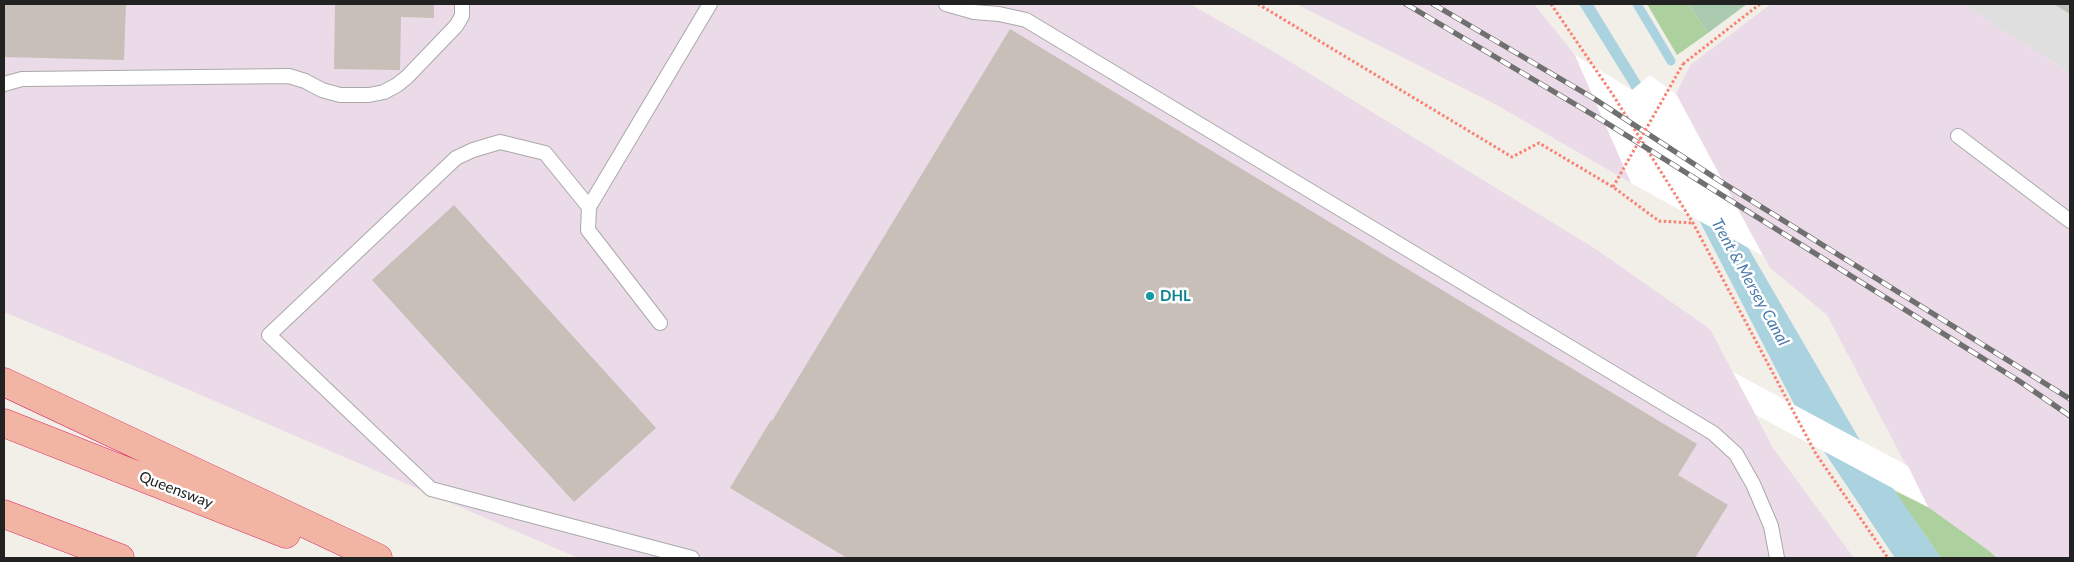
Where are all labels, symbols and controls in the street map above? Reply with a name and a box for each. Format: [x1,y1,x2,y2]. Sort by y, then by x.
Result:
water label: Trent & Mersey Canal [1707,215,1793,349]
place label: DHL [1160,287,1191,305]
marker: DHL [1144,290,1156,302]
street label: Queensway [137,468,215,512]

